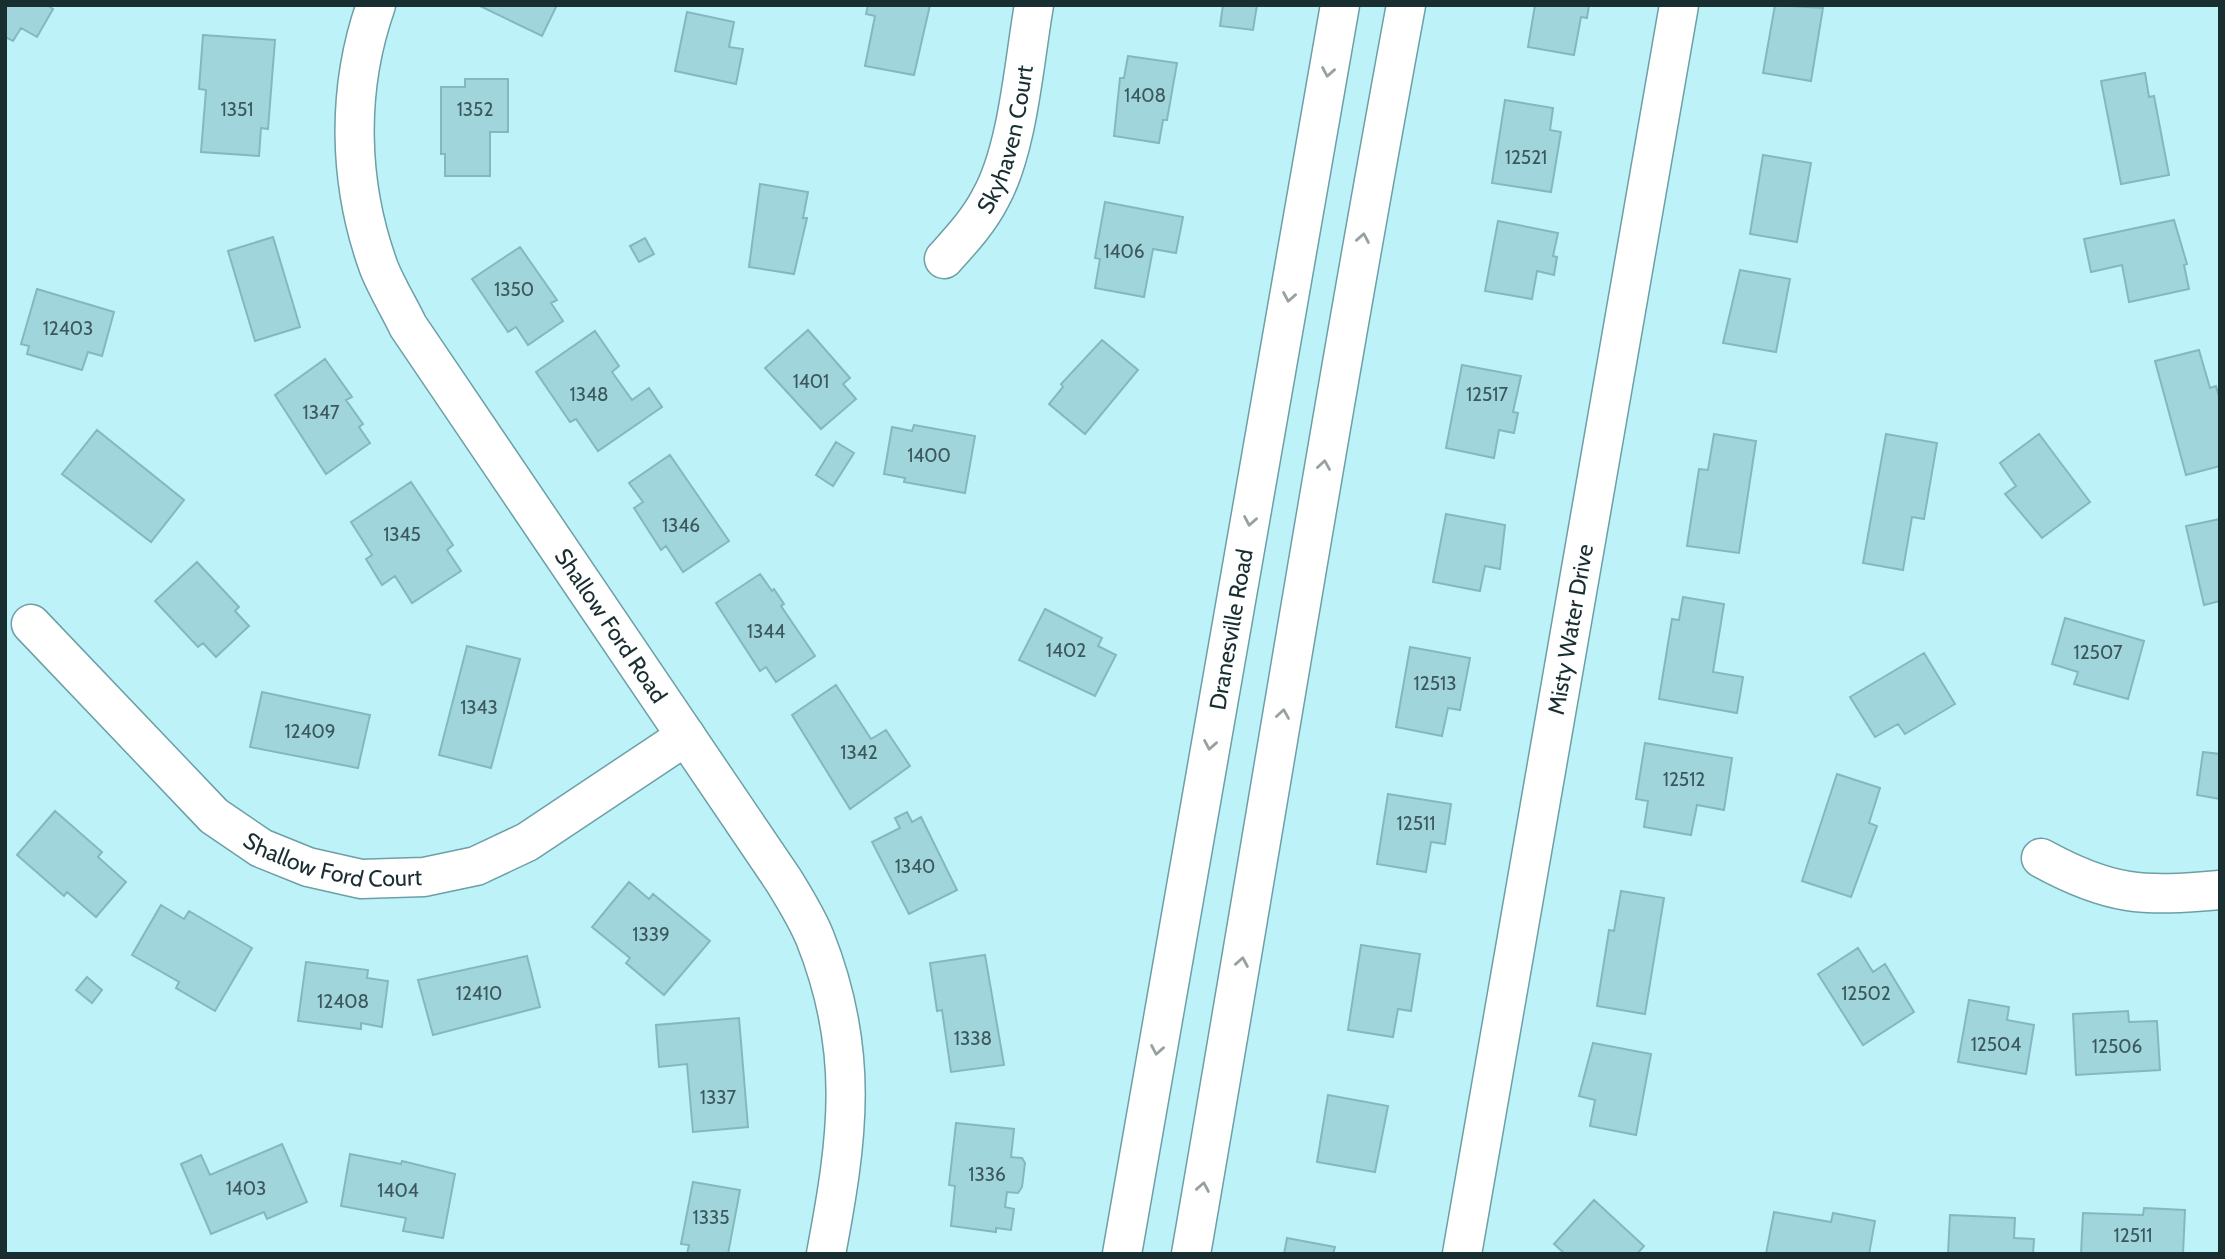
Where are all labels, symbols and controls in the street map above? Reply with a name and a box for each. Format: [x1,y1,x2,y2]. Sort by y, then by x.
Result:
street label: Skyhaven Court [971,63,1039,219]
one-way arrow [1321,67,1336,78]
house number: 1408 [1124,84,1166,107]
house number: 1351 [221,98,253,121]
house number: 1352 [457,98,493,121]
house number: 12521 [1505,146,1547,169]
one-way arrow [1355,232,1370,244]
house number: 1406 [1103,240,1145,263]
house number: 1350 [494,278,534,301]
one-way arrow [1282,291,1297,302]
house number: 12403 [43,317,93,340]
house number: 1401 [793,370,829,393]
house number: 1348 [570,383,608,406]
house number: 12517 [1466,383,1509,406]
house number: 1347 [302,401,340,424]
house number: 1400 [907,444,951,467]
one-way arrow [1316,459,1331,471]
house number: 1346 [662,514,700,537]
one-way arrow [1243,515,1258,527]
house number: 1345 [383,523,421,546]
street label: Misty Water Drive [1542,542,1599,717]
street label: Shallow Ford Road [549,543,673,708]
street label: Dranesville Road [1203,547,1259,712]
house number: 1344 [747,620,785,643]
house number: 1402 [1046,639,1086,662]
house number: 12507 [2073,641,2123,664]
house number: 12513 [1414,672,1456,695]
house number: 1343 [460,696,498,719]
one-way arrow [1276,708,1291,720]
house number: 12409 [284,720,336,743]
one-way arrow [1203,739,1218,751]
house number: 1342 [840,741,878,764]
house number: 12512 [1663,768,1705,791]
house number: 12511 [1397,812,1435,835]
street label: Shallow Ford Court [238,826,423,893]
house number: 1340 [895,855,935,878]
house number: 1339 [632,923,670,946]
one-way arrow [1234,956,1249,968]
house number: 12410 [456,982,502,1005]
house number: 12502 [1841,982,1891,1005]
house number: 12408 [317,990,369,1013]
house number: 1338 [954,1027,992,1050]
house number: 12504 [1971,1033,2021,1056]
house number: 12506 [2092,1035,2142,1058]
one-way arrow [1150,1044,1165,1056]
house number: 1337 [700,1086,737,1109]
house number: 1336 [968,1163,1006,1186]
house number: 1403 [226,1177,266,1200]
house number: 1404 [377,1179,419,1202]
one-way arrow [1195,1181,1210,1192]
house number: 1335 [692,1206,730,1229]
house number: 12511 [2114,1224,2152,1247]

